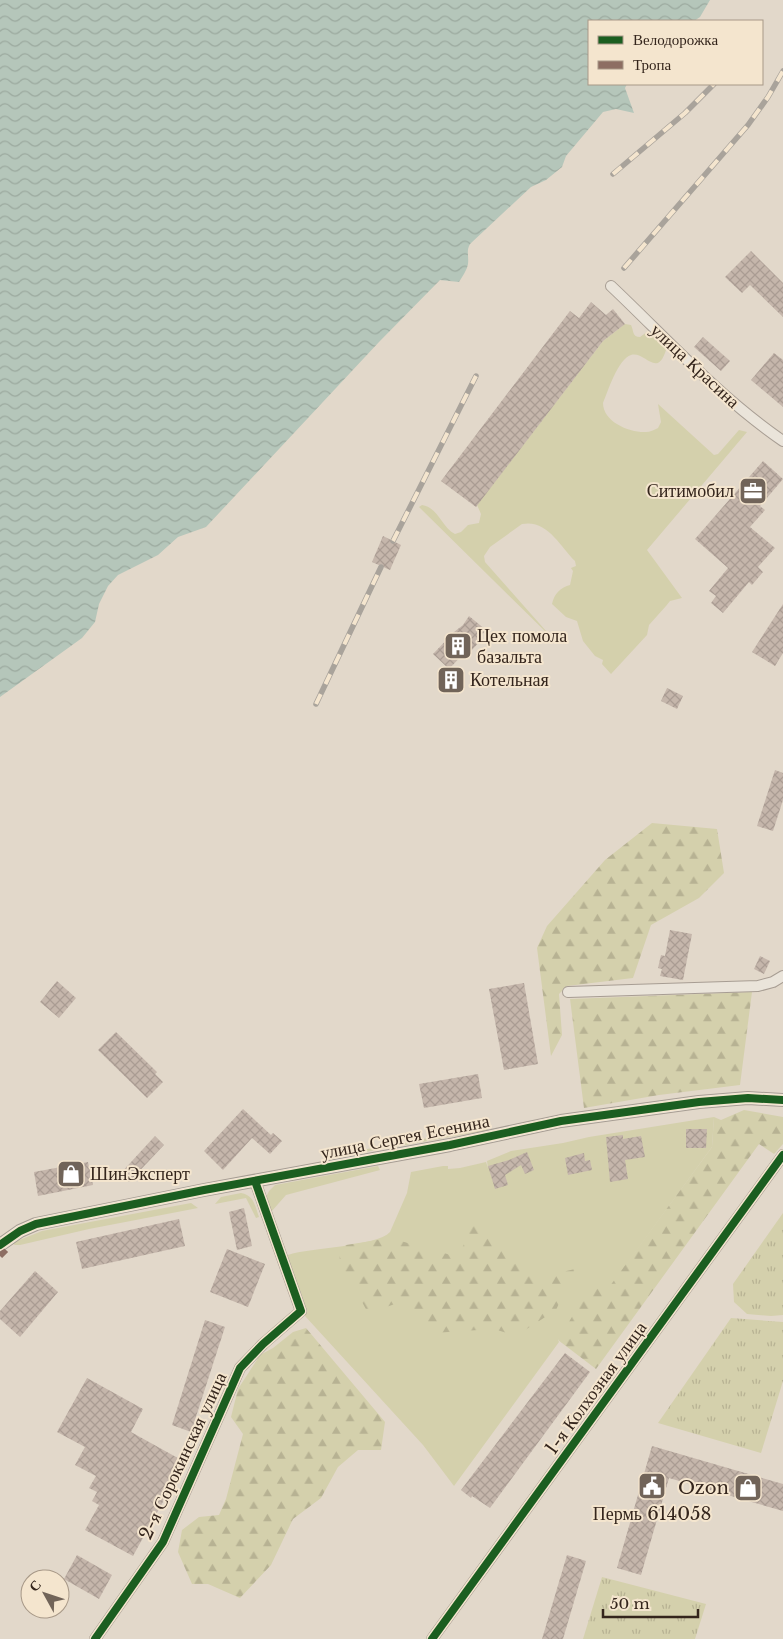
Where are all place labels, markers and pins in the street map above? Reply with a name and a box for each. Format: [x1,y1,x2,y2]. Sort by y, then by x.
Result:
office icon: Ситимобил [738,476,768,506]
place label: Ситимобил [647,480,734,502]
place label: Цех помола базальта [477,625,567,668]
building icon: Цех помола базальта [443,631,473,661]
building icon: Котельная [436,665,466,695]
place label: Котельная [470,669,549,691]
shop icon: ШинЭксперт [56,1159,86,1189]
place label: ШинЭксперт [90,1163,190,1185]
public building icon: Пермь 614058 [637,1471,667,1501]
shop icon: Ozon [733,1473,763,1503]
place label: Ozon [678,1477,729,1499]
place label: Пермь 614058 [593,1503,711,1525]

